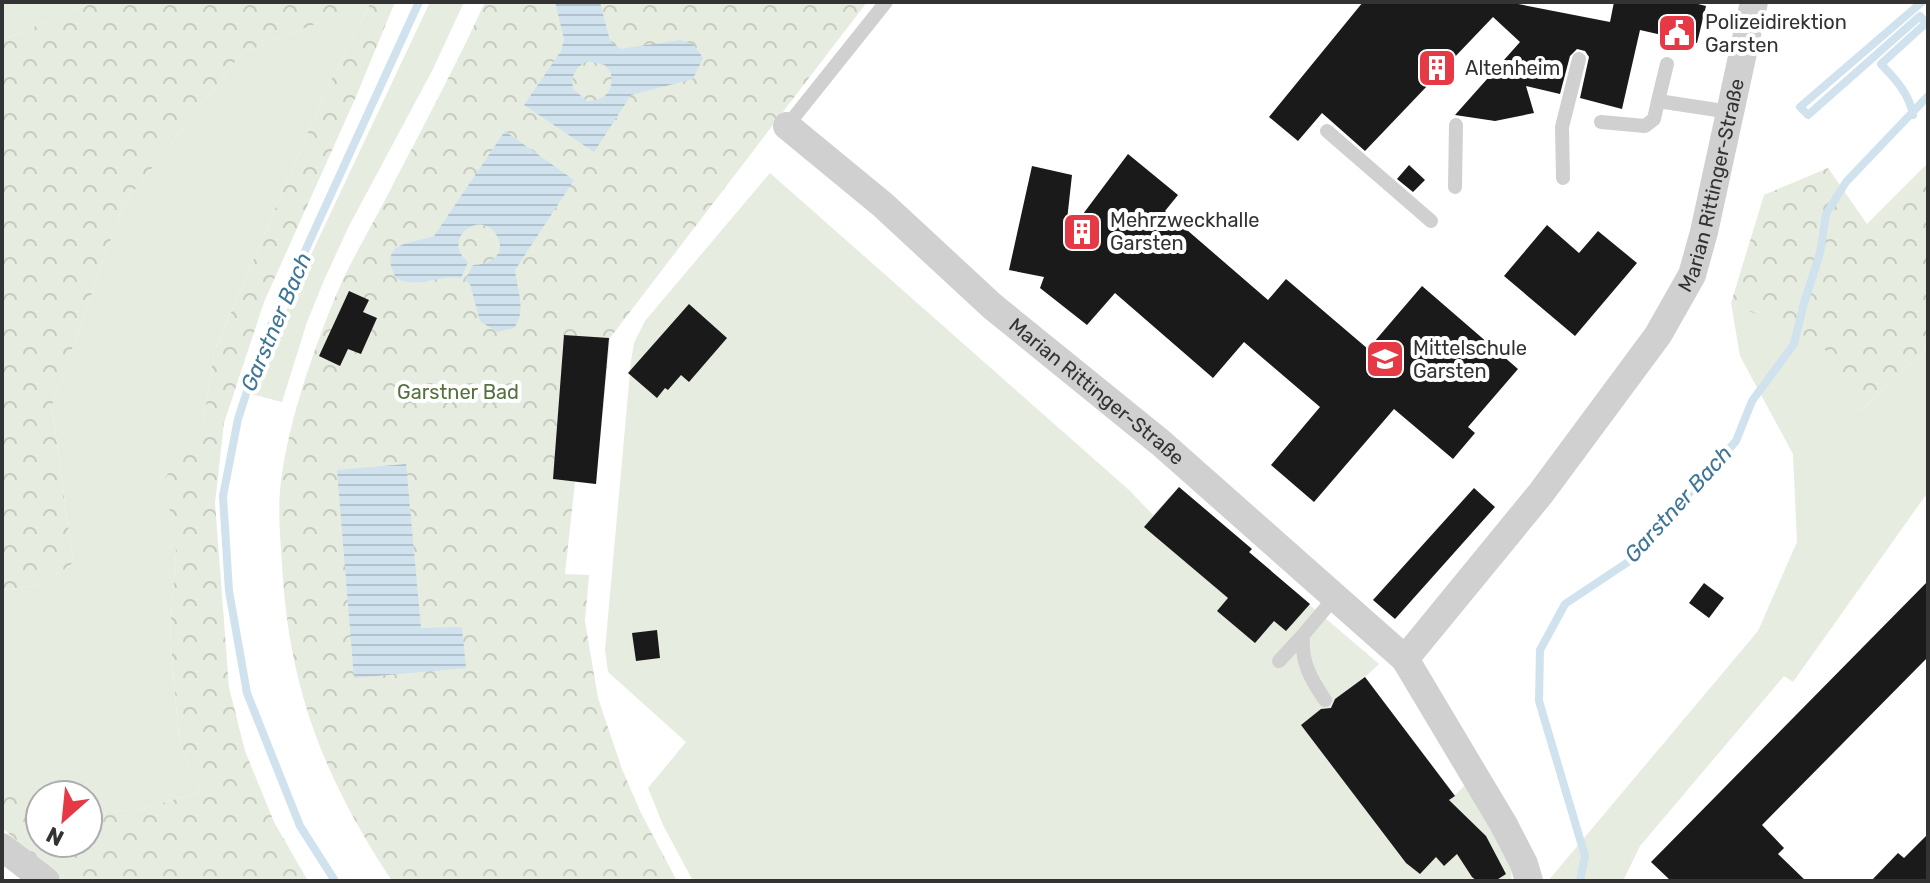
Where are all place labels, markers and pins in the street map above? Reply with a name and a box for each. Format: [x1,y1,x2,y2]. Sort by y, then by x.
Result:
place label: Polizeidirektion Garsten [1705,10,1847,57]
public building icon: Polizeidirektion Garsten [1656,12,1698,54]
building icon: Altenheim [1416,47,1458,89]
place label: Altenheim [1465,56,1560,80]
place label: Mehrzweckhalle Garsten [1110,208,1260,255]
building icon: Mehrzweckhalle Garsten [1061,211,1103,253]
place label: Mittelschule Garsten [1413,336,1527,383]
school or university icon: Mittelschule Garsten [1364,338,1406,380]

